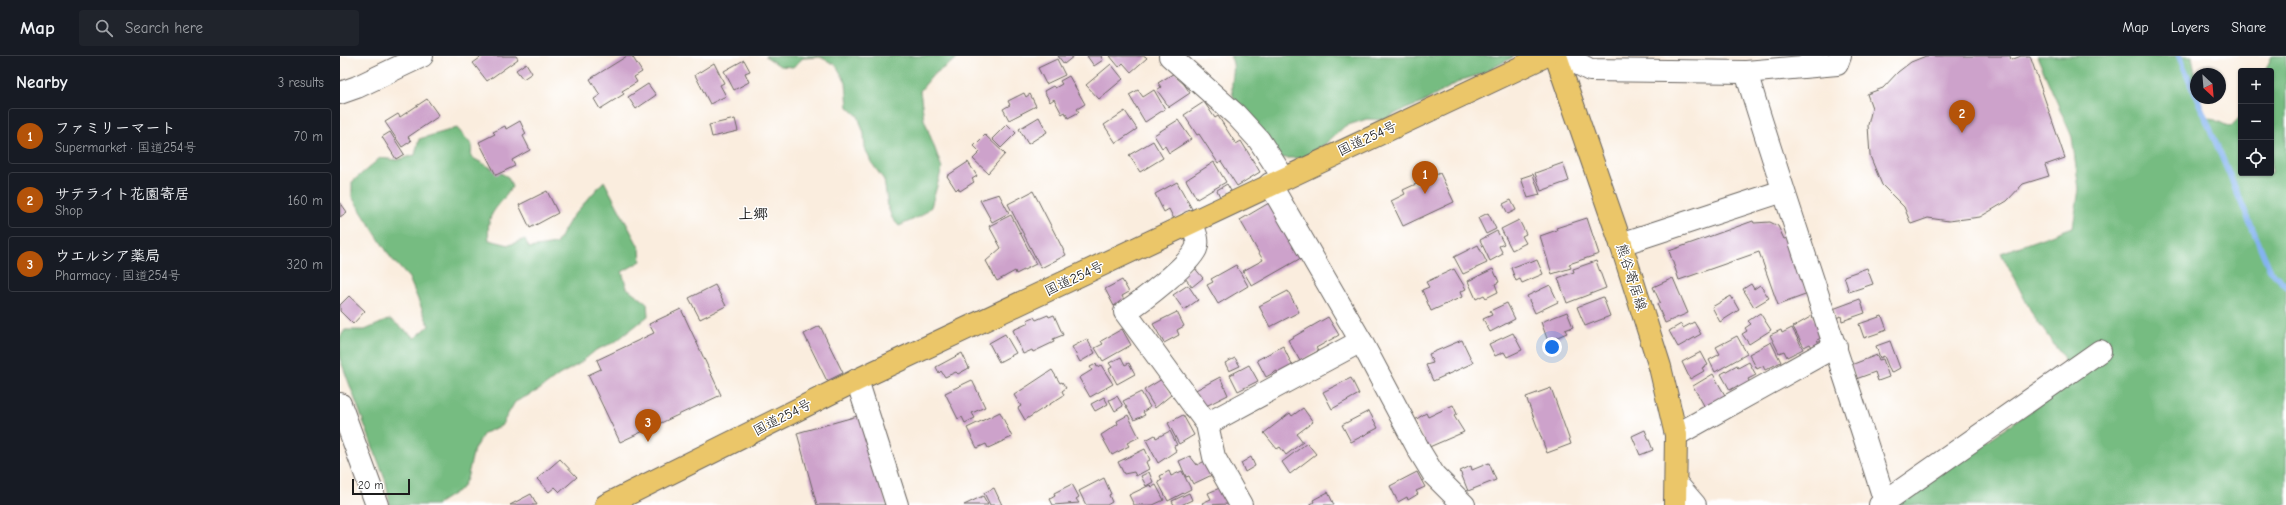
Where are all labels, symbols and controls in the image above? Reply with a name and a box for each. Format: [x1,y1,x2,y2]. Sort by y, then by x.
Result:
search box [79,10,359,46]
text: Map [20,17,55,39]
icon: search [93,17,115,39]
text: Search here [125,19,203,37]
text: Map [2122,19,2149,36]
text: Layers [2171,19,2209,36]
text: Share [2231,19,2266,36]
north arrow [2190,68,2226,104]
map controls [2238,68,2274,176]
button: + [2238,68,2274,104]
text: Nearby [16,73,67,92]
text: 3 results [278,75,324,90]
pin: 2 [1949,100,1975,133]
button: − [2238,104,2274,140]
street label: 国道254号 [1335,117,1400,160]
text: ファミリーマート [55,119,176,137]
text: 1 [27,129,33,144]
text: 70 m [294,129,323,144]
text: Supermarket · 国道254号 [55,140,196,155]
button: locate [2238,140,2274,176]
pin: 1 [1412,161,1438,194]
text: サテライト花園寄居 [55,185,190,203]
text: 2 [27,193,33,208]
text: 160 m [288,193,323,208]
text: Shop [55,203,83,218]
district label: 上郷 [738,205,768,223]
street label: 熊谷寄居線 [1613,241,1650,313]
text: ウエルシア薬局 [55,247,160,265]
text: 3 [27,257,33,272]
text: 320 m [287,257,323,272]
street label: 国道254号 [1042,257,1107,300]
text: Pharmacy · 国道254号 [55,268,181,283]
your location [1542,337,1562,357]
street label: 国道254号 [750,395,814,439]
pin: 3 [635,409,661,442]
scale bar [352,477,410,496]
text: 20 m [358,479,383,492]

